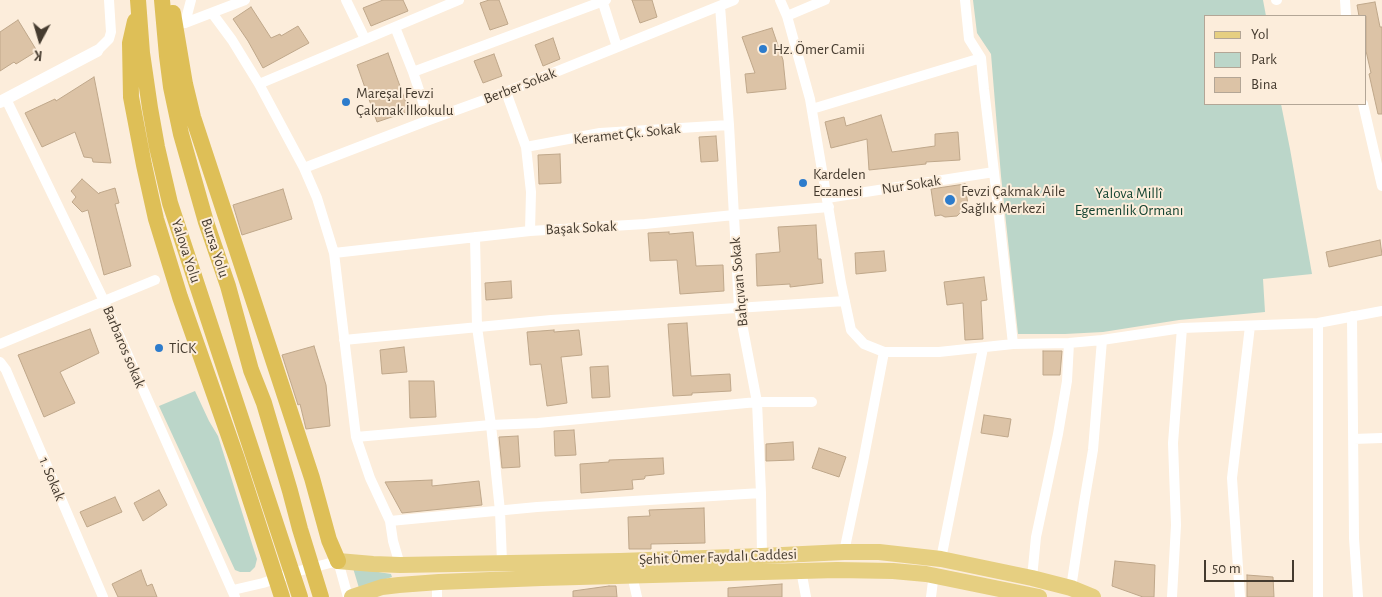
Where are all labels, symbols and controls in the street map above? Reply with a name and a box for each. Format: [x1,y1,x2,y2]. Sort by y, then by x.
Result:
north arrow [15,15,65,65]
legend [1204,15,1367,105]
text: Yol [1251,27,1269,42]
place label: Hz. Ömer Camii [773,40,865,58]
marker: Hz. Ömer Camii [757,43,769,55]
text: K [34,48,43,62]
text: Park [1251,52,1277,67]
street label: Berber Sokak [481,64,559,108]
text: Bina [1251,77,1277,92]
place label: Mareşal Fevzi Çakmak İlkokulu [356,84,453,119]
marker: Mareşal Fevzi Çakmak İlkokulu [340,96,352,108]
street label: Keramet Çk. Sokak [573,119,681,149]
place label: Kardelen Eczanesi [813,165,866,200]
street label: Nur Sokak [880,171,942,199]
marker: Kardelen Eczanesi [797,177,809,189]
place label: Fevzi Çakmak Aile Sağlık Merkezi [961,182,1065,217]
park label: Yalova Millî Egemenlik Ormanı [1075,184,1183,219]
marker: Fevzi Çakmak Aile Sağlık Merkezi [943,193,957,207]
street label: Bursa Yolu [197,216,233,280]
street label: Yalova Yolu [167,217,205,285]
street label: Başak Sokak [545,217,617,239]
street label: Bahçıvan Sokak [726,237,752,327]
street label: Barbaros sokak [99,303,149,391]
place label: TİCK [169,339,196,357]
marker: TİCK [153,342,165,354]
street label: 1. Sokak [35,455,69,503]
street label: Şehit Ömer Faydalı Caddesi [639,545,797,569]
scale bar [1207,550,1297,582]
text: 50 m [1212,561,1241,576]

